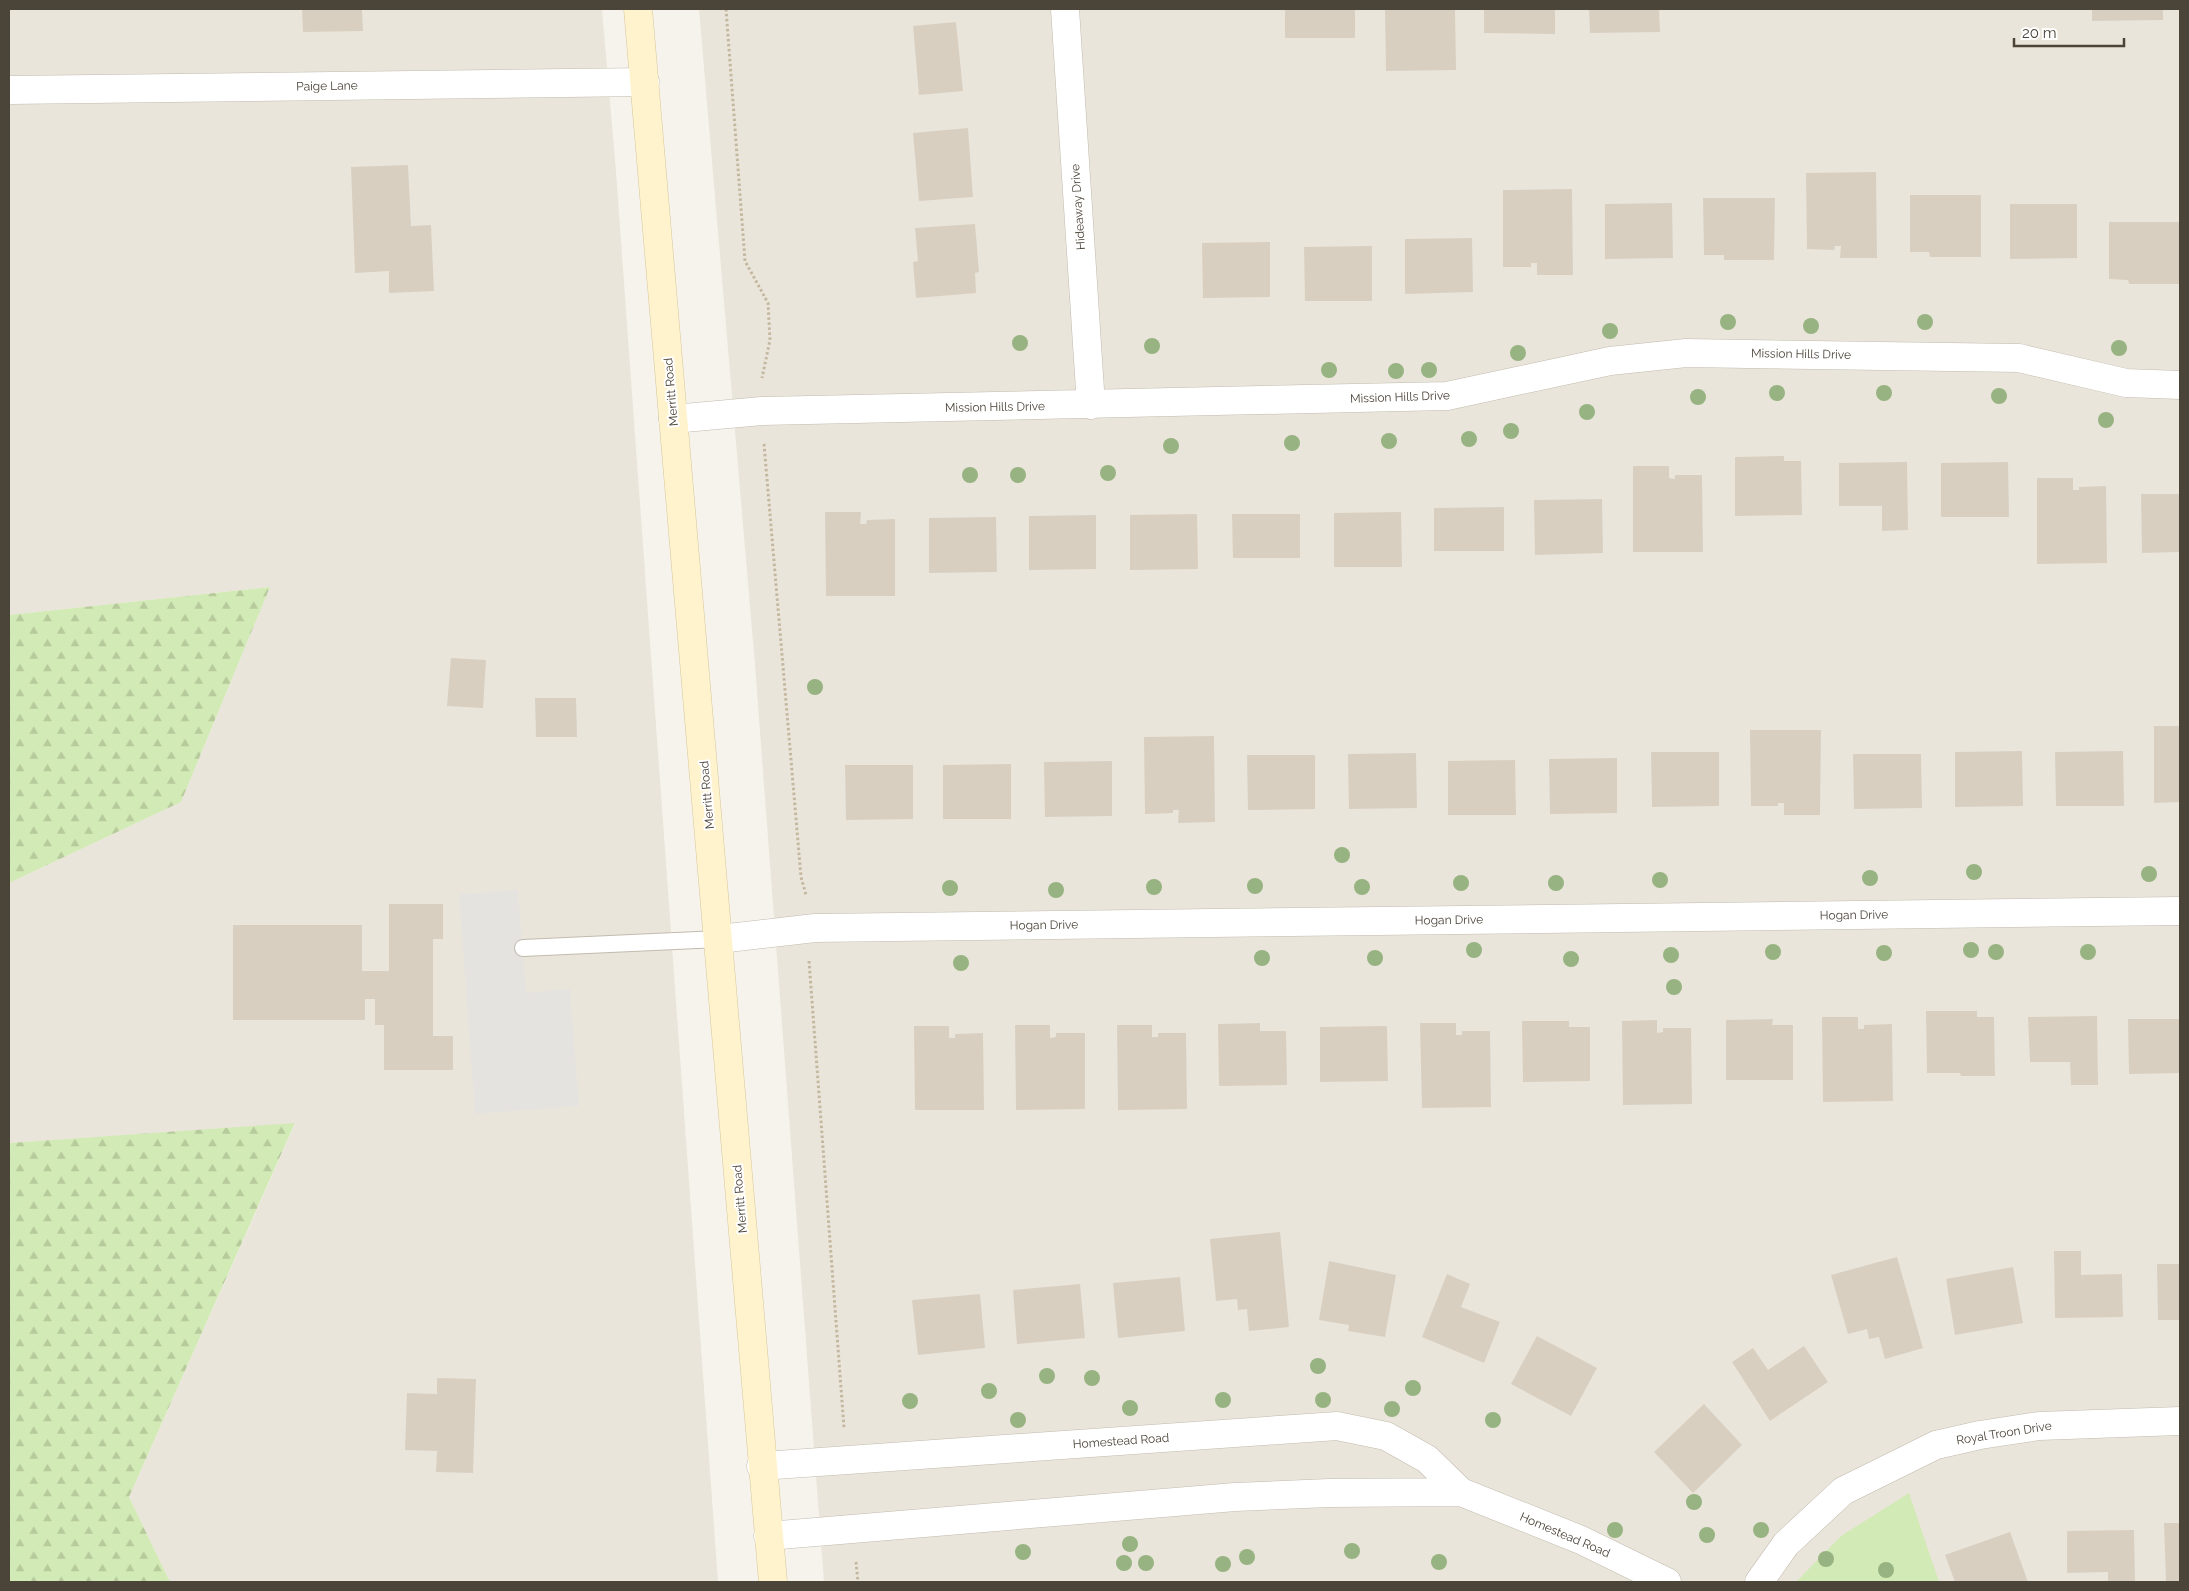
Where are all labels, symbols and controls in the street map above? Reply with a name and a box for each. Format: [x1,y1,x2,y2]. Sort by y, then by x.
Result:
scale bar [2014,15,2124,47]
text: 20 m [2022,24,2057,42]
street label: Paige Lane [296,78,358,94]
street label: Hideaway Drive [1068,164,1088,250]
street label: Mission Hills Drive [1751,346,1851,362]
street label: Merritt Road [661,357,681,427]
street label: Mission Hills Drive [1350,388,1450,406]
street label: Mission Hills Drive [945,399,1045,415]
street label: Merritt Road [697,760,717,830]
street label: Hogan Drive [1820,907,1888,923]
street label: Hogan Drive [1415,912,1483,928]
street label: Hogan Drive [1010,917,1078,933]
street label: Merritt Road [730,1164,750,1234]
street label: Royal Troon Drive [1955,1419,2053,1447]
street label: Homestead Road [1072,1431,1170,1451]
street label: Homestead Road [1518,1510,1612,1560]

